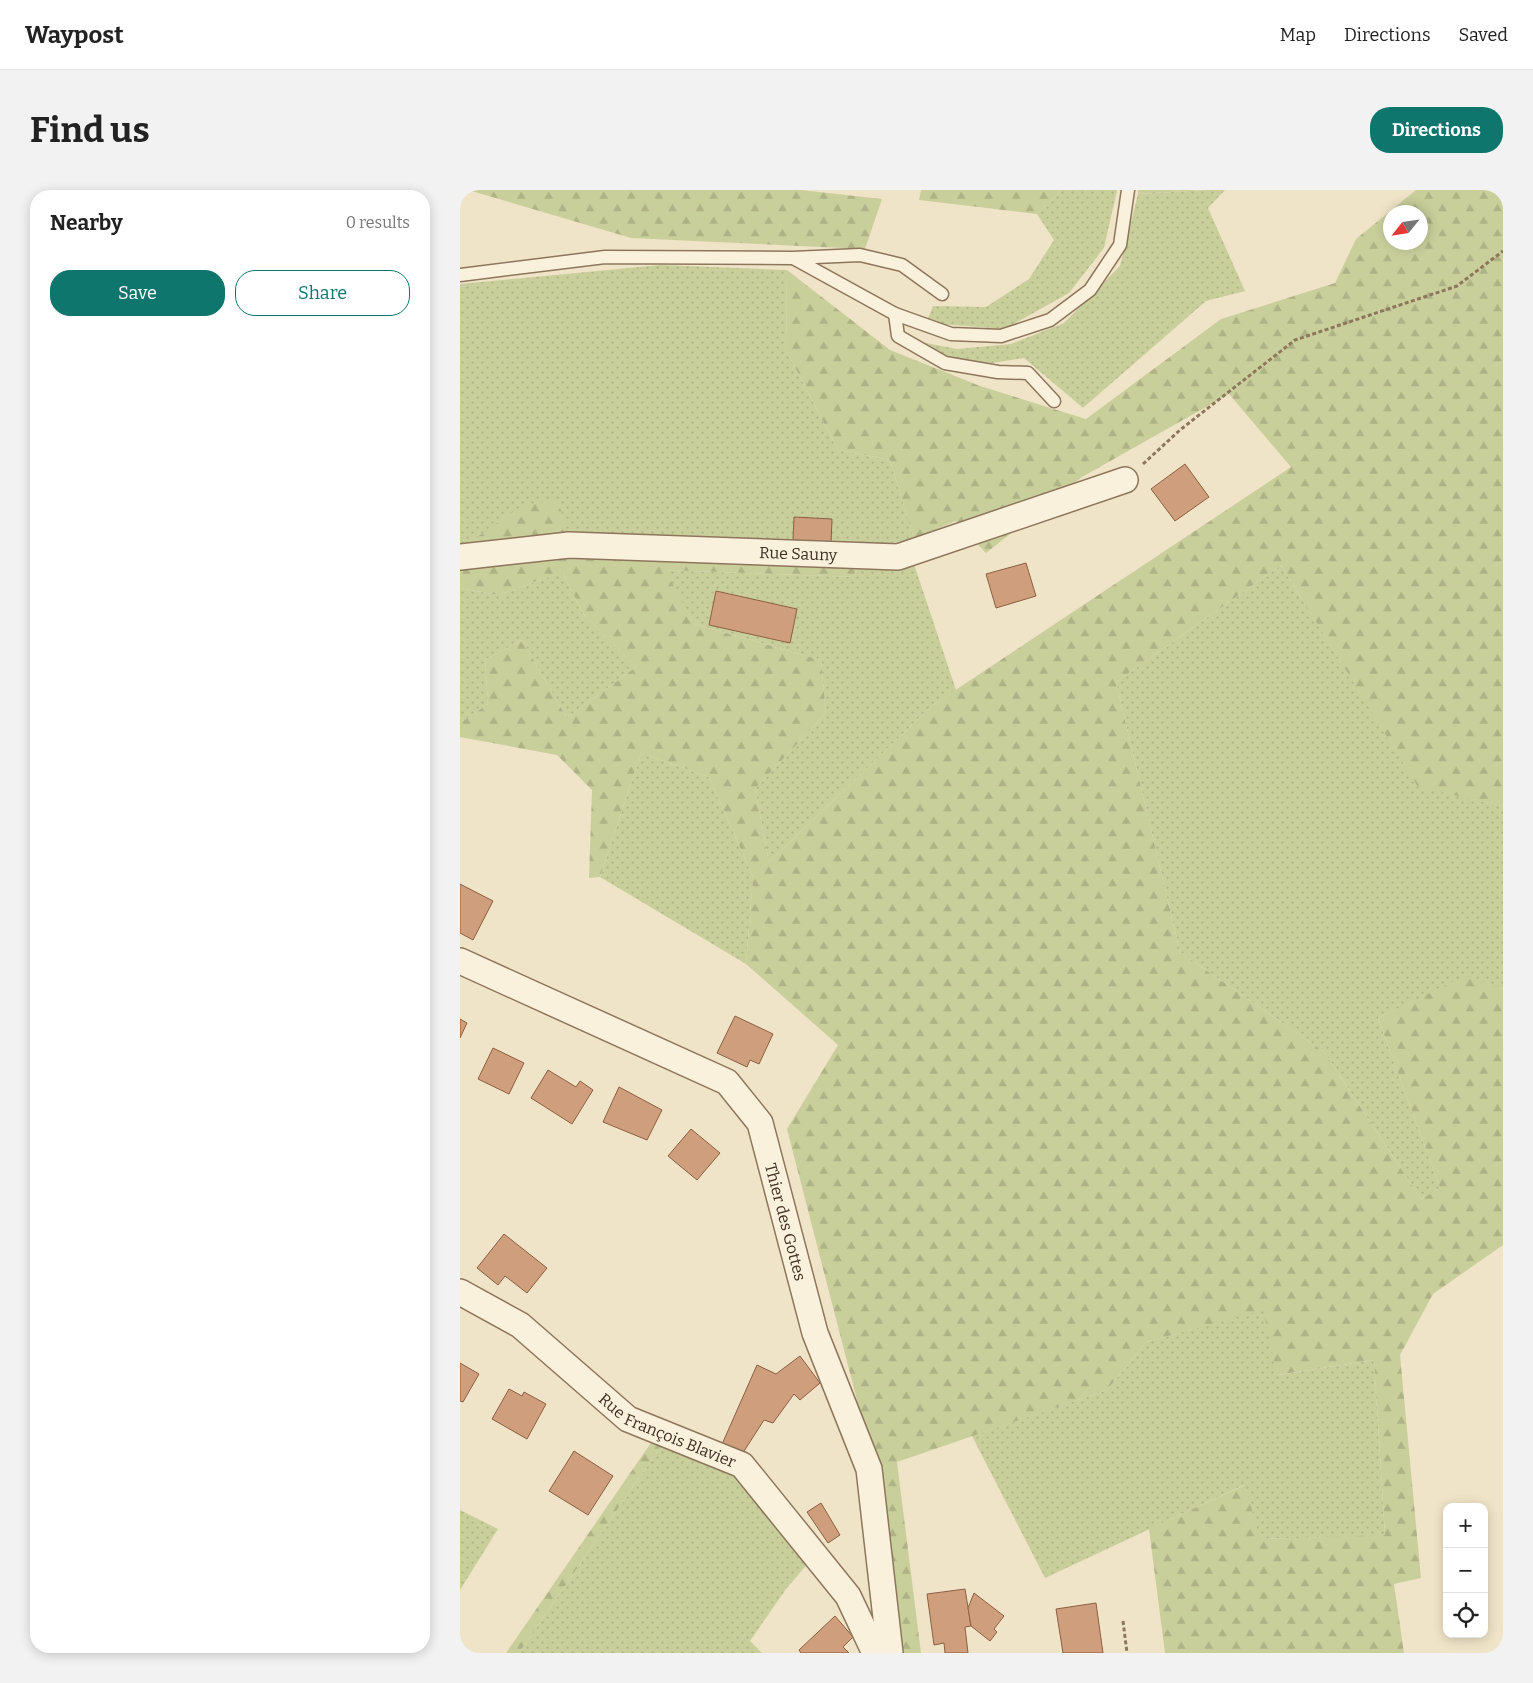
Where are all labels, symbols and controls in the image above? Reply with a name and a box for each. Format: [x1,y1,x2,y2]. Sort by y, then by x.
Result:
text: Waypost [25,21,124,49]
text: Map [1280,24,1316,46]
text: Directions [1344,24,1431,46]
text: Saved [1459,24,1508,46]
button: Directions [1370,107,1503,153]
text: Find us [30,109,150,151]
north arrow [1383,205,1428,250]
text: Nearby [50,210,123,236]
text: 0 results [346,213,410,232]
button: Save [50,270,225,316]
button: Share [235,270,410,316]
street label: Rue Sauny [759,543,838,565]
street label: Thier des Gottes [761,1161,810,1283]
street label: Rue François Blavier [595,1389,739,1472]
map controls [1443,1503,1488,1638]
button: + [1443,1503,1488,1548]
button: − [1443,1548,1488,1593]
button: locate [1443,1593,1488,1638]

